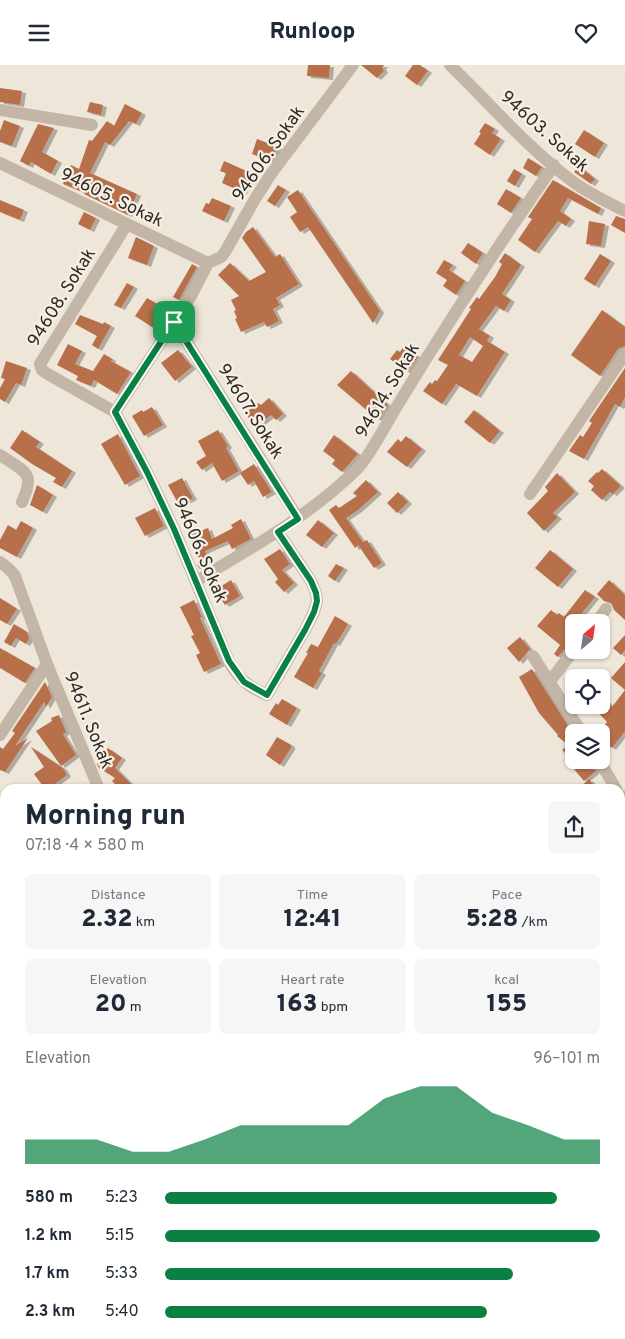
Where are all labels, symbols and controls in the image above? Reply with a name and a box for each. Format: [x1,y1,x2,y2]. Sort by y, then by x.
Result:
icon: menu [25,19,53,47]
text: Runloop [270,19,355,46]
icon: heart [572,19,600,47]
street label: 94603. Sokak [495,86,593,178]
street label: 94606. Sokak [228,101,311,206]
street label: 94605. Sokak [56,163,167,233]
street label: 94608. Sokak [23,244,102,351]
pin [153,301,195,343]
icon: arrive [160,308,188,336]
street label: 94614. Sokak [351,339,426,443]
street label: 94607. Sokak [211,360,288,464]
street label: 94606. Sokak [167,495,232,607]
north arrow [565,614,610,659]
map controls [565,614,610,769]
street label: 94611. Sokak [58,669,118,773]
button: locate [565,669,610,714]
button: layers [565,724,610,769]
text: Morning run [25,799,186,835]
button: share [548,801,600,853]
text: 07:18 · 4 × 580 m [25,836,144,856]
text: Distance [91,887,146,904]
text: Time [297,887,328,904]
text: Pace [491,887,522,904]
text: 2.32 [81,904,132,936]
text: 12:41 [283,904,342,936]
text: 5:28 [466,904,518,936]
text: km [132,914,155,931]
text: /km [518,914,548,931]
text: Elevation [89,972,147,989]
text: Heart rate [280,972,345,989]
text: kcal [494,972,519,989]
text: 20 [95,989,127,1021]
text: 163 [277,989,317,1021]
text: 155 [487,989,527,1021]
text: m [127,999,142,1016]
text: bpm [317,999,348,1016]
text: Elevation [25,1049,91,1069]
text: 96–101 m [533,1049,600,1069]
text: 580 m [25,1188,73,1208]
text: 5:23 [105,1188,138,1208]
text: 1.2 km [25,1226,72,1246]
text: 5:15 [105,1226,134,1246]
text: 1.7 km [25,1264,70,1284]
text: 5:33 [105,1264,138,1284]
text: 2.3 km [25,1302,75,1322]
text: 5:40 [105,1302,139,1322]

